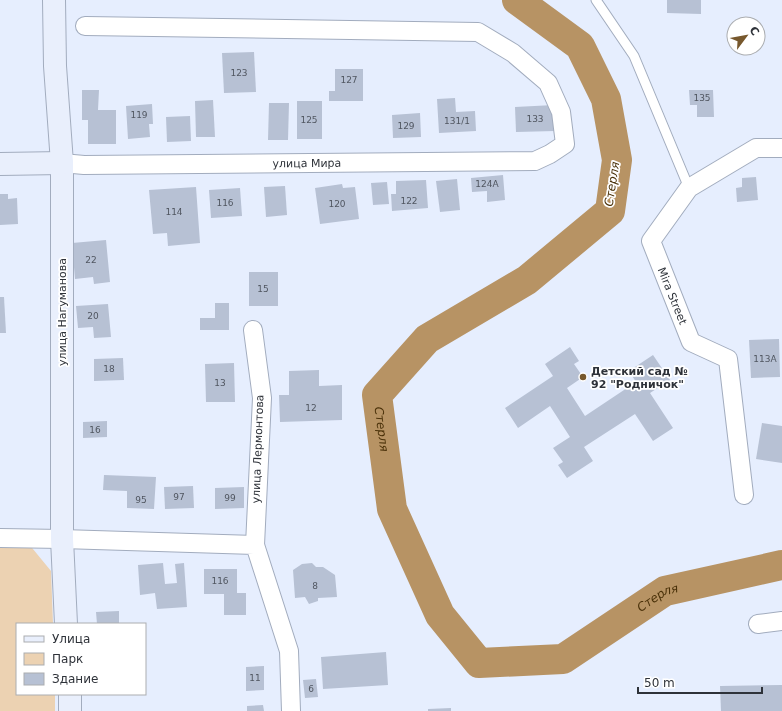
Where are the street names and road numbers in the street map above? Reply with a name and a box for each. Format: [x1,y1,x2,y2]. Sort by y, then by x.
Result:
street label: улица Мира [272,156,341,170]
street label: улица Нагуманова [56,258,69,366]
street label: Mira Street [655,265,690,327]
street label: улица Лермонтова [250,394,266,504]

